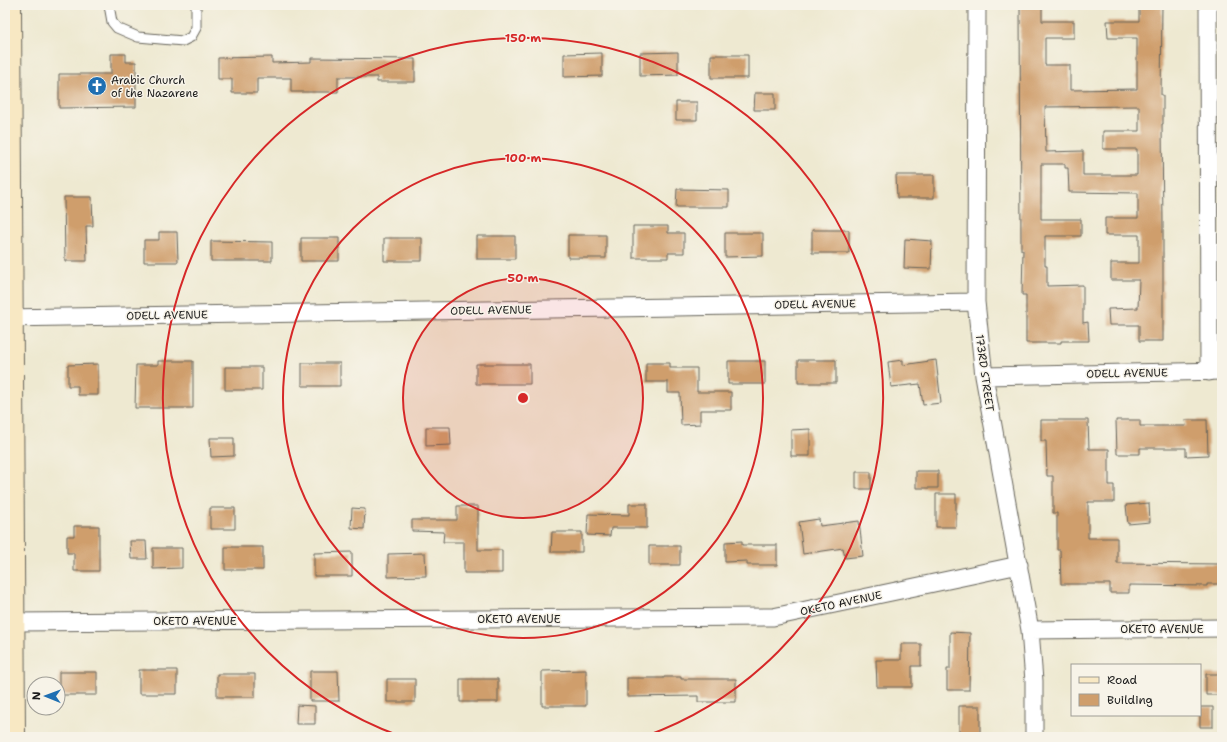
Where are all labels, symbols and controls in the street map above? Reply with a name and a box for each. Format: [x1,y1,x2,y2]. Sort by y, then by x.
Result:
text: 150 m [505,30,541,46]
place label: Arabic Church of the Nazarene [111,73,198,101]
church icon: Arabic Church of the Nazarene [86,75,108,97]
text: 100 m [505,150,542,166]
text: 50 m [508,270,539,286]
street label: ODELL AVENUE [774,296,856,313]
street label: ODELL AVENUE [450,302,532,319]
street label: ODELL AVENUE [126,307,208,324]
street label: 173RD STREET [972,334,997,413]
street label: ODELL AVENUE [1086,365,1168,382]
centre of rings [516,391,530,405]
street label: OKETO AVENUE [799,587,884,619]
street label: OKETO AVENUE [477,612,561,627]
street label: OKETO AVENUE [153,614,237,629]
street label: OKETO AVENUE [1120,622,1204,637]
legend [1071,664,1201,716]
text: Road [1107,672,1138,688]
north arrow [26,676,66,716]
text: N [29,691,44,700]
text: Building [1107,692,1153,708]

